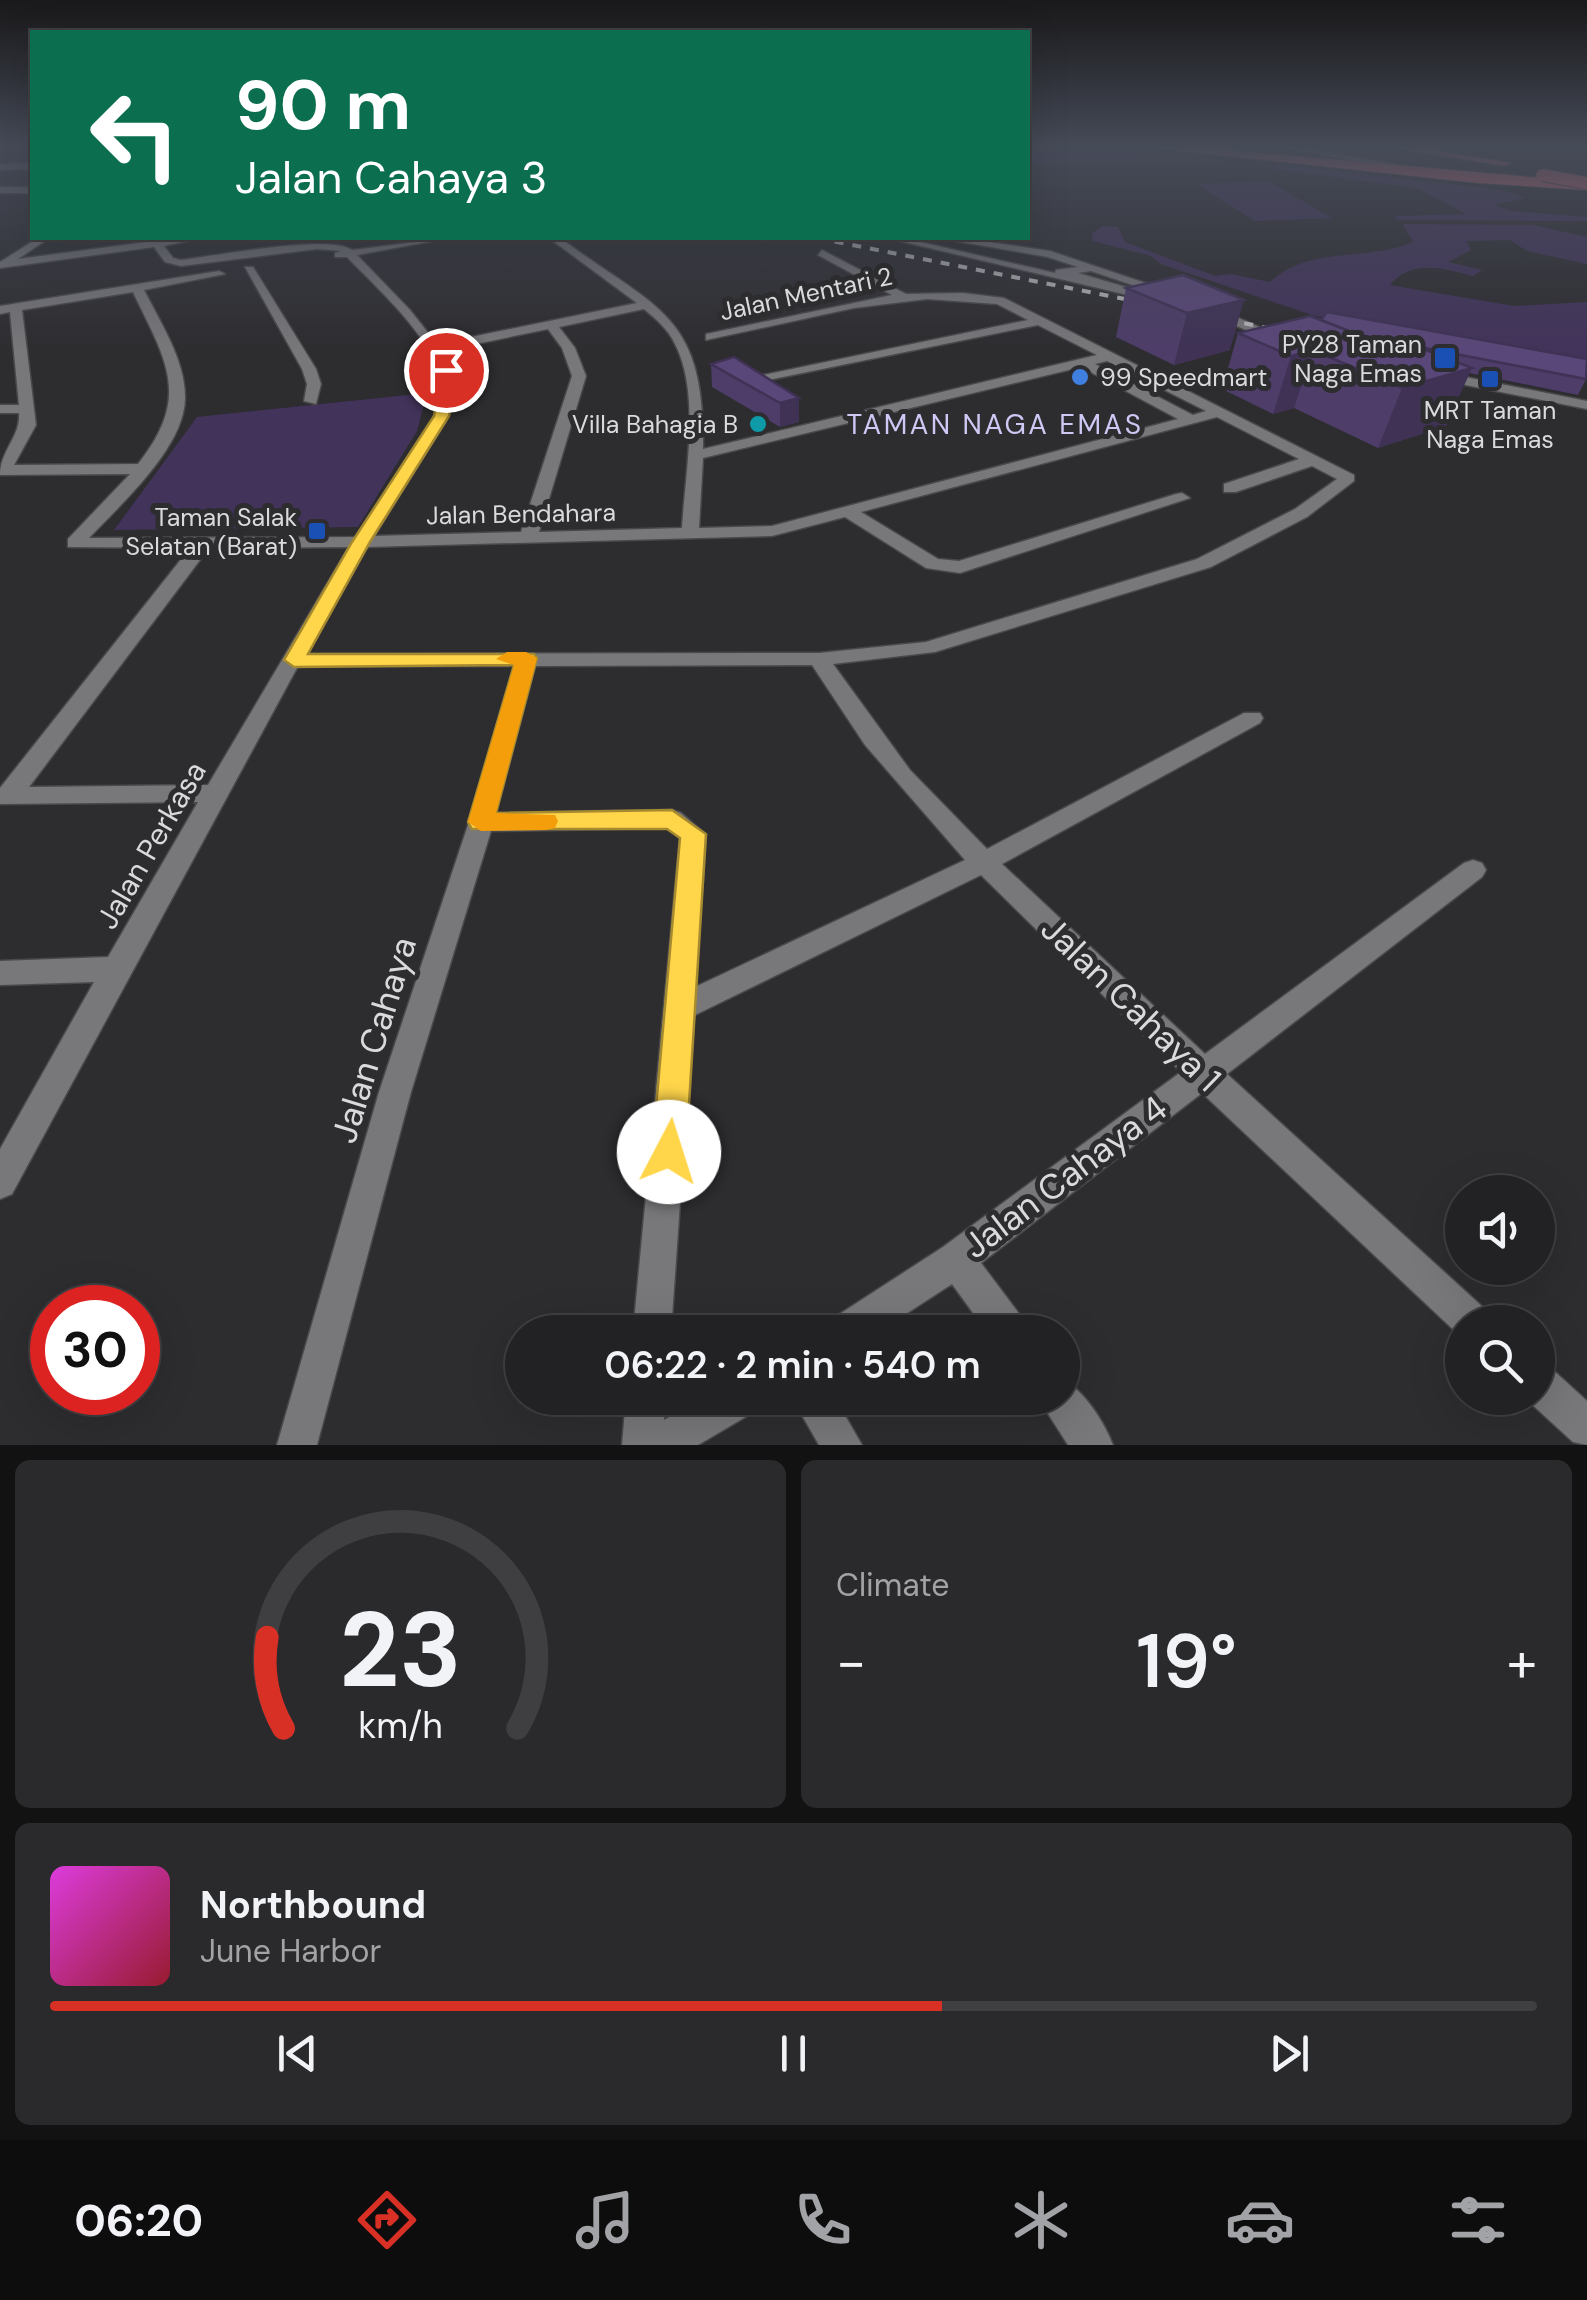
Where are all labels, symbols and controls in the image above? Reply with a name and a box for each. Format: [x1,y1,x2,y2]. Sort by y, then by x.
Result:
text: 90 m [235,60,411,151]
icon: left [70,70,200,200]
text: Jalan Cahaya 3 [235,148,547,207]
street label: Jalan Mentari 2 [717,260,895,328]
pin [404,328,489,413]
place label: PY28 Taman Naga Emas [1282,328,1422,390]
icon: arrive [419,343,474,398]
marker: PY28 Taman Naga Emas [1432,345,1458,371]
place label: 99 Speedmart [1100,361,1267,394]
marker: 99 Speedmart [1069,366,1091,388]
marker: MRT Taman Naga Emas [1479,368,1501,390]
place label: MRT Taman Naga Emas [1424,394,1556,456]
district label: TAMAN NAGA EMAS [847,406,1143,443]
place label: Villa Bahagia B [572,408,738,441]
marker: Villa Bahagia B [747,413,769,435]
street label: Jalan Bendahara [426,496,616,532]
place label: Taman Salak Selatan (Barat) [125,501,297,563]
marker: Taman Salak Selatan (Barat) [306,520,328,542]
street label: Jalan Perkasa [87,754,215,936]
street label: Jalan Cahaya 1 [1031,906,1231,1102]
street label: Jalan Cahaya [321,931,427,1149]
street label: Jalan Cahaya 4 [954,1085,1176,1269]
position arrow [617,1100,721,1204]
map controls [1445,1175,1555,1415]
button: sound [1445,1175,1555,1285]
speed limit sign: 30 [30,1285,160,1415]
button: search [1445,1305,1555,1415]
text: 06:22 · 2 min · 540 m [604,1340,981,1390]
text: Climate [836,1564,950,1606]
text: 23 [339,1583,462,1718]
text: 19° [1136,1613,1237,1710]
text: − [836,1626,866,1698]
text: + [1507,1626,1537,1698]
text: km/h [358,1703,443,1749]
text: Northbound [200,1880,426,1930]
text: June Harbor [200,1930,381,1972]
icon: previous [270,2026,325,2081]
icon: pause [766,2026,821,2081]
icon: next [1262,2026,1317,2081]
icon: directions [352,2185,422,2255]
icon: music [570,2185,640,2255]
icon: phone [788,2185,858,2255]
icon: climate [1006,2185,1076,2255]
icon: car [1225,2185,1295,2255]
icon: filters [1443,2185,1513,2255]
text: 06:20 [74,2191,203,2250]

